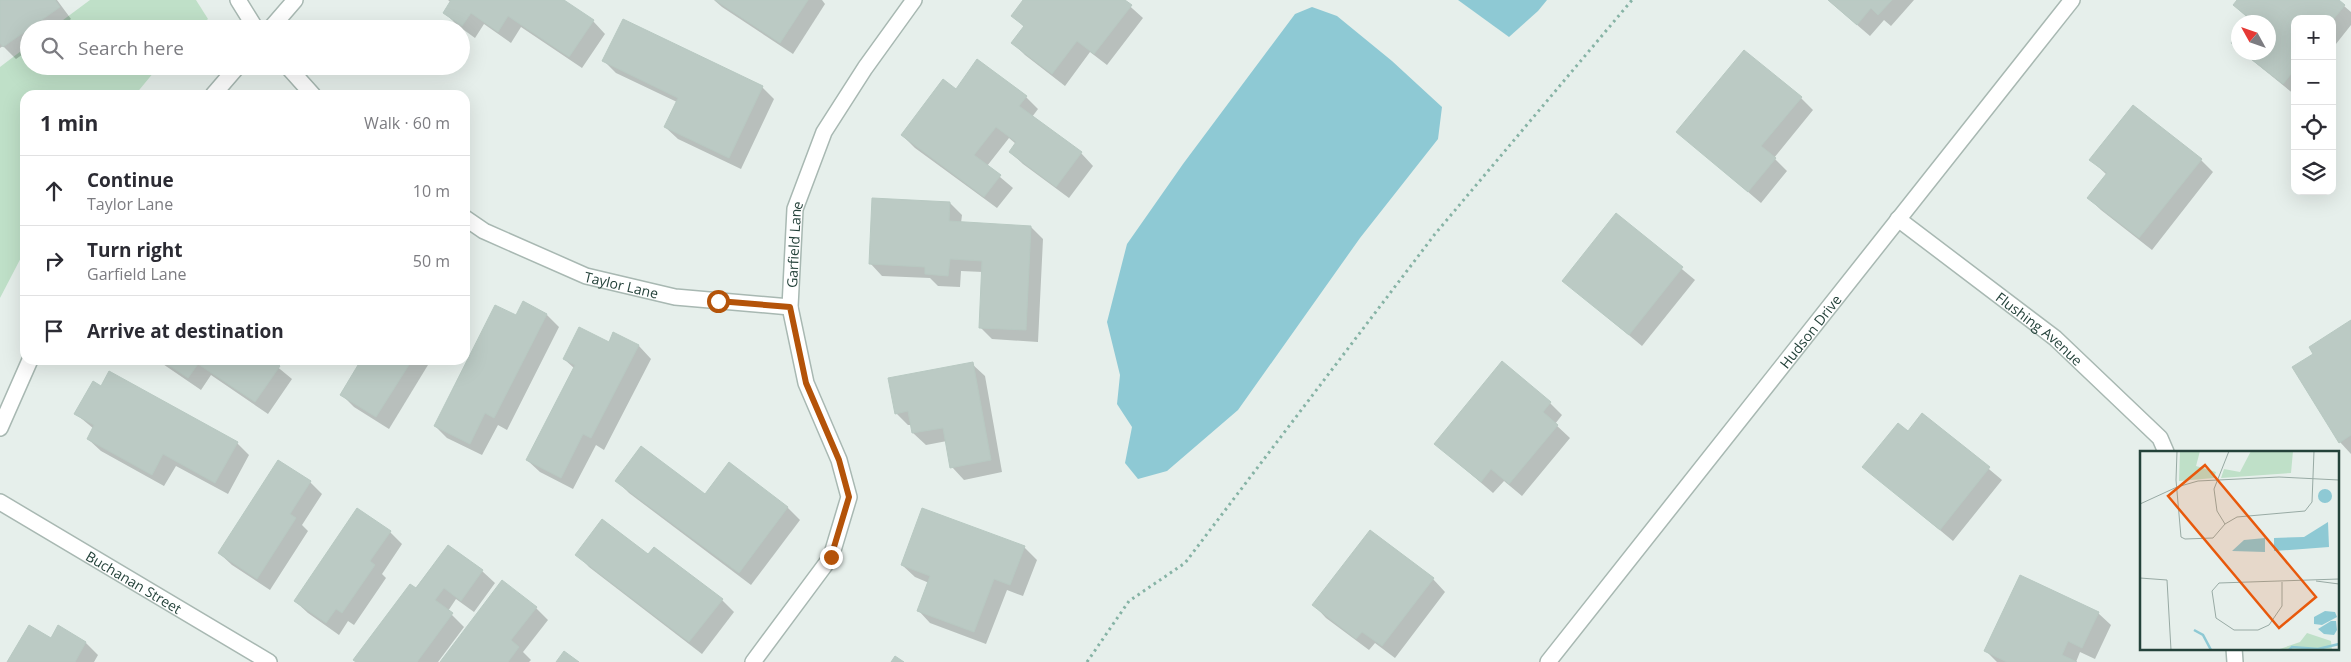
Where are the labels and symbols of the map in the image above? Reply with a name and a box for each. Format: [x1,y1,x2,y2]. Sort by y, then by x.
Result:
north arrow [2231,15,2276,60]
street label: Garfield Lane [781,198,807,288]
street label: Taylor Lane [583,266,661,302]
street label: Flushing Avenue [1992,287,2087,369]
route start [707,290,730,313]
street label: Hudson Drive [1775,290,1845,372]
inset map [2140,451,2338,650]
street label: Buchanan Street [83,546,186,618]
route end [820,546,843,569]

